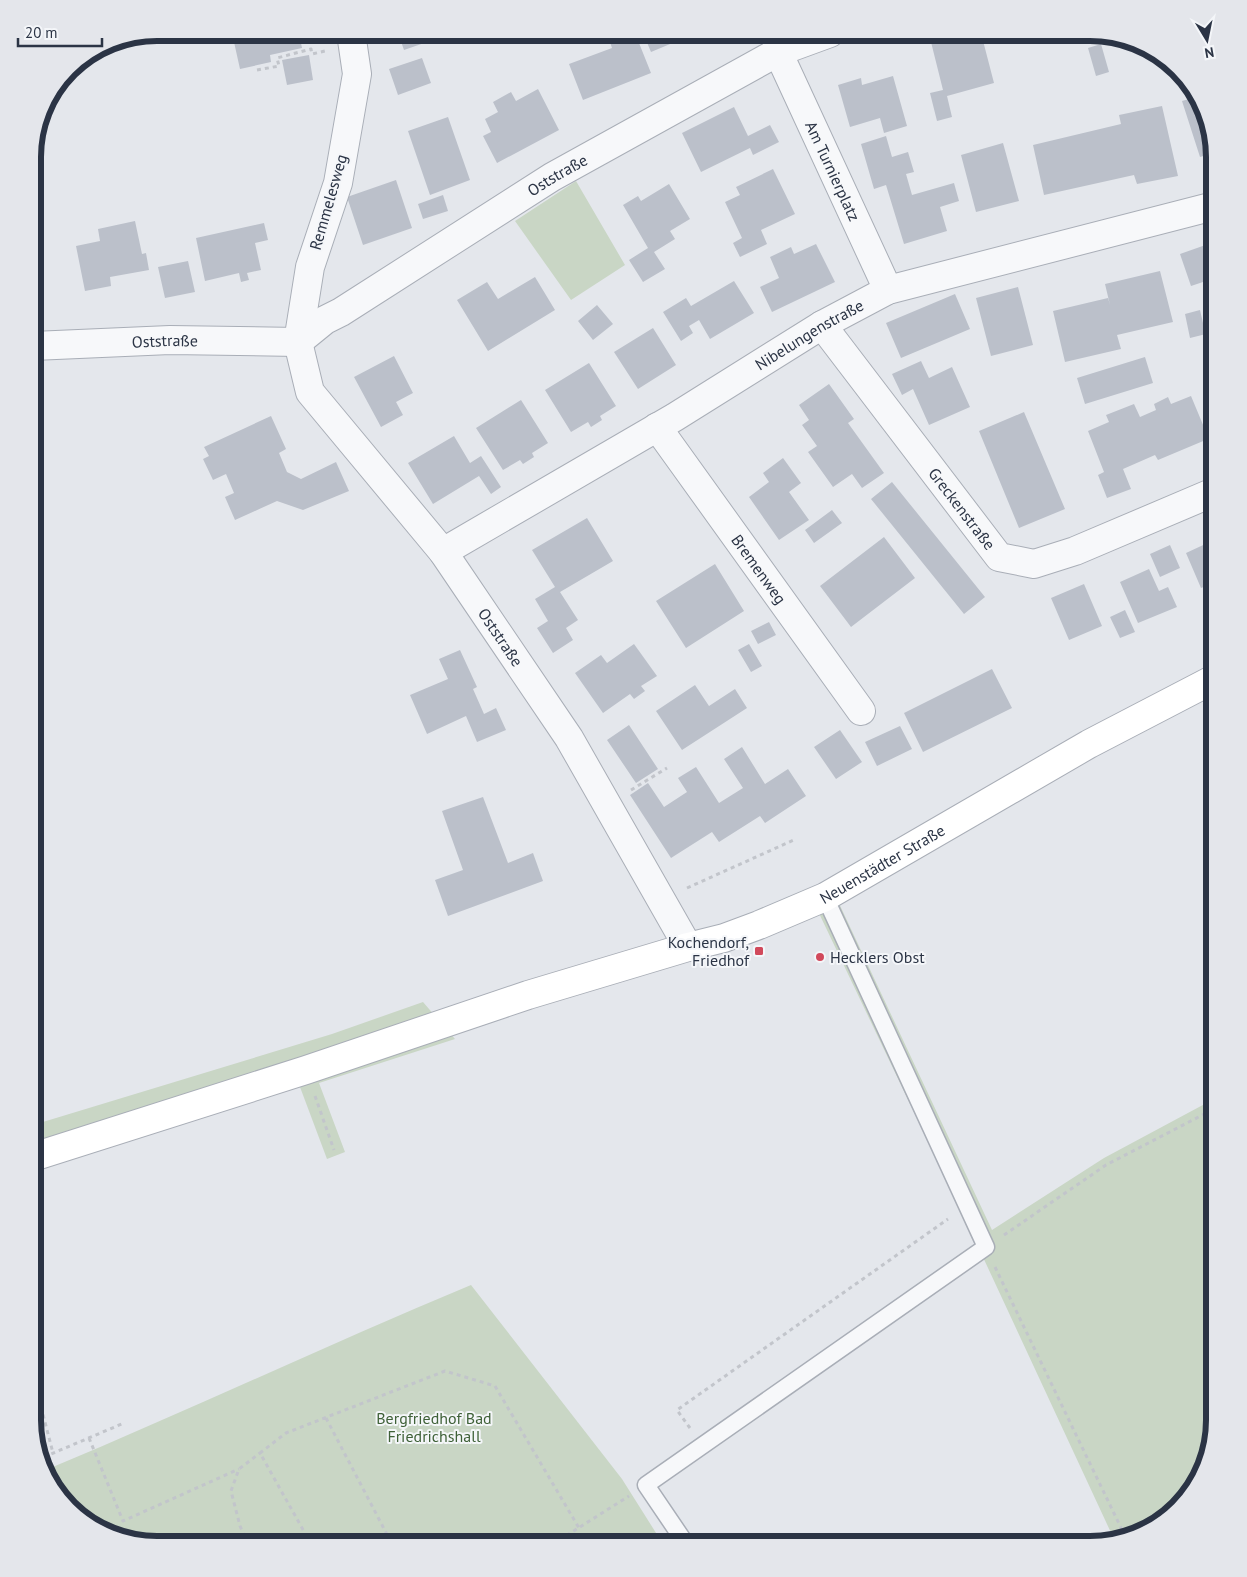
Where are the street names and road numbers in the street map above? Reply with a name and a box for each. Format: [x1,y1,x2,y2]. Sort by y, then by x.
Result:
street label: Am Turnierplatz [801,118,865,224]
street label: Oststraße [523,149,591,200]
street label: Remmelesweg [305,152,351,252]
street label: Nibelungenstraße [751,295,867,374]
street label: Oststraße [131,330,198,352]
street label: Greckenstraße [924,464,1000,554]
street label: Bremenweg [727,530,791,608]
street label: Oststraße [474,604,528,670]
street label: Neuenstädter Straße [816,820,948,908]

